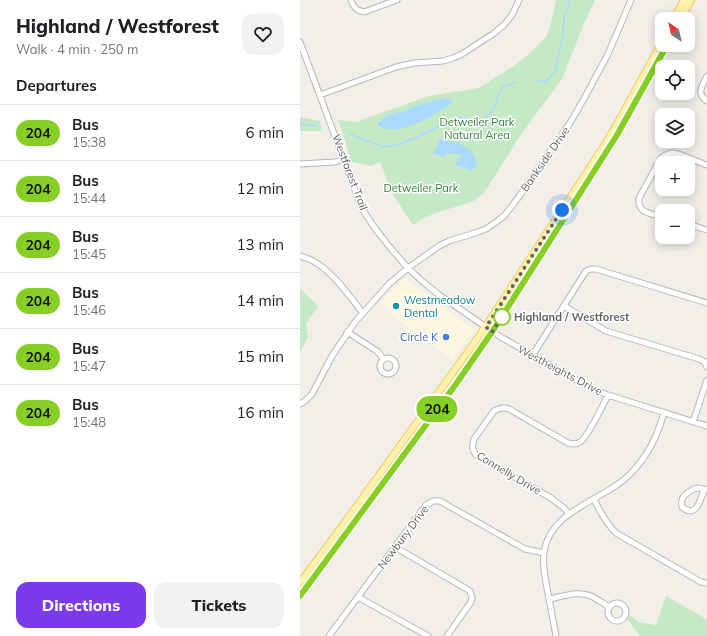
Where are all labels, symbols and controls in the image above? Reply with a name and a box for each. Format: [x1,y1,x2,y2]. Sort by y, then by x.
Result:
north arrow [655,12,695,52]
map controls [655,12,695,244]
button: heart [242,13,284,55]
text: Highland / Westforest [16,14,219,38]
text: Walk · 4 min · 250 m [16,41,138,57]
button: locate [655,60,695,100]
text: Departures [16,76,97,95]
button: layers [655,108,695,148]
text: Bus [72,115,99,134]
park label: Detweiler Park Natural Area [440,115,515,142]
text: 6 min [246,123,284,142]
text: 204 [25,124,51,142]
street label: Bankside Drive [517,124,573,194]
street label: Westforest Trail [329,132,371,212]
text: 15:38 [72,134,106,150]
button: + [655,156,695,196]
text: Bus [72,171,99,190]
text: 12 min [237,179,284,198]
text: 204 [25,180,51,198]
park label: Detweiler Park [384,181,459,195]
text: 15:44 [72,190,106,206]
your location [552,200,572,220]
button: − [655,204,695,244]
text: Bus [72,227,99,246]
text: 13 min [237,235,284,254]
text: 204 [25,236,51,254]
text: 15:45 [72,246,106,262]
text: Bus [72,283,99,302]
text: 14 min [237,291,284,310]
text: 204 [25,292,51,310]
place label: Westmeadow Dental [404,293,476,320]
marker: Westmeadow Dental [391,301,401,311]
text: 15:46 [72,302,106,318]
marker: Highland / Westforest [493,308,511,326]
place label: Highland / Westforest [514,310,629,324]
place label: Circle K [400,330,439,344]
marker: Circle K [441,332,451,342]
text: Bus [72,339,99,358]
street label: Westheights Drive [515,342,605,398]
text: 15 min [237,347,284,366]
text: 204 [25,348,51,366]
text: 15:47 [72,358,106,374]
text: Bus [72,395,99,414]
line badge: 204 [414,396,460,422]
text: 204 [424,400,450,418]
text: 16 min [237,403,284,422]
text: 204 [25,404,51,422]
text: 15:48 [72,414,106,430]
street label: Connelly Drive [474,448,544,498]
street label: Newbury Drive [374,502,432,572]
button: Directions [16,582,146,628]
button: Tickets [154,582,284,628]

